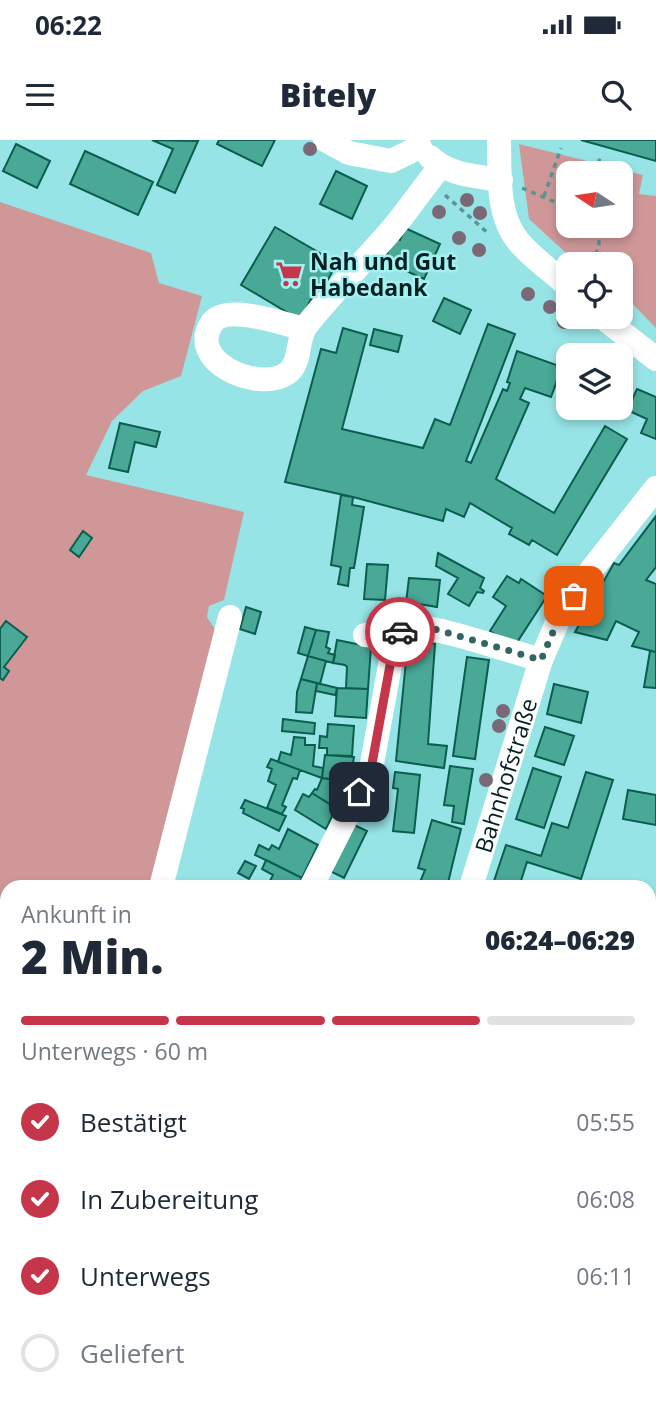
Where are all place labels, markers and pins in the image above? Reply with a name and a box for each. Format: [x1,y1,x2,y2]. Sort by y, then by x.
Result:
place label: Nah und Gut Habedank [310,245,456,303]
supermarket icon: Nah und Gut Habedank [274,259,304,289]
pin [544,566,604,626]
pin [329,762,389,822]

